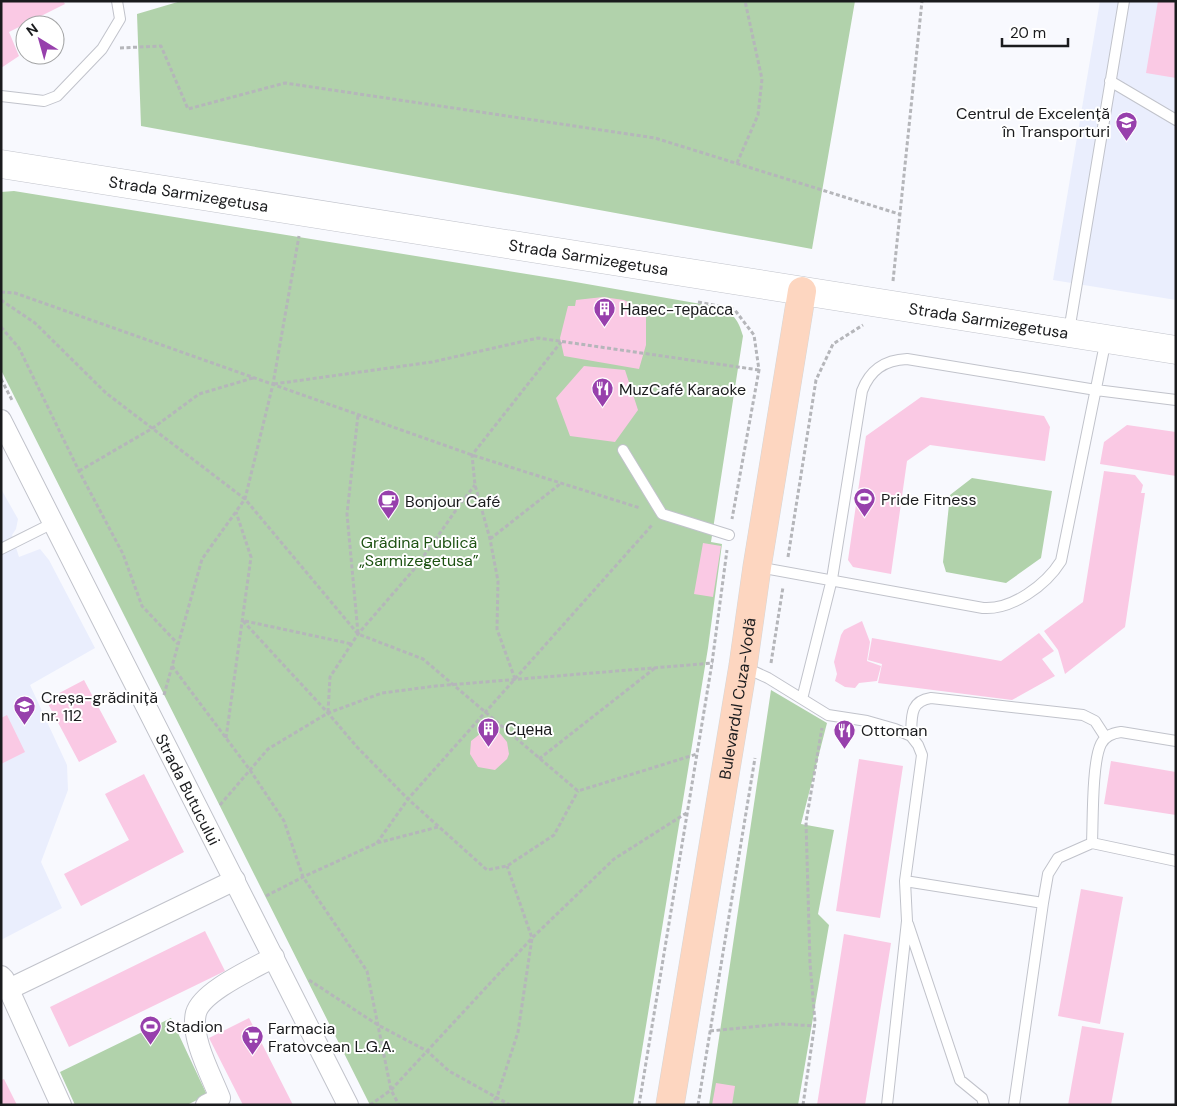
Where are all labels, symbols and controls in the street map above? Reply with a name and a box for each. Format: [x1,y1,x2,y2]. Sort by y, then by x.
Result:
north arrow [15,15,65,65]
scale bar [1002,15,1068,47]
text: N [23,19,42,40]
text: 20 m [1010,23,1046,43]
place label: Centrul de Excelență în Transporturi [956,103,1110,142]
school or university icon: Centrul de Excelență în Transporturi [1114,110,1138,141]
street label: Strada Sarmizegetusa [107,171,270,217]
street label: Strada Sarmizegetusa [507,235,670,281]
building icon: Навес-терасса [592,297,616,328]
street label: Strada Sarmizegetusa [907,298,1070,344]
place label: Навес-терасса [620,299,733,320]
restaurant icon: MuzCafé Karaoke [591,377,615,408]
place label: MuzCafé Karaoke [619,379,746,400]
sports icon: Pride Fitness [853,487,877,518]
cafe icon: Bonjour Café [377,489,401,520]
place label: Pride Fitness [881,489,976,510]
place label: Bonjour Café [405,491,500,512]
park label: Grădina Publică „Sarmizegetusa” [359,532,479,571]
street label: Bulevardul Cuza-Vodă [714,616,761,781]
place label: Creșa-grădiniță nr. 112 [41,687,158,726]
school or university icon: Creșa-grădiniță nr. 112 [13,694,37,725]
building icon: Сцена [477,717,501,748]
restaurant icon: Ottoman [833,718,857,749]
place label: Сцена [505,719,552,740]
place label: Ottoman [861,720,927,741]
street label: Strada Butucului [151,730,225,849]
sports icon: Stadion [138,1014,162,1045]
place label: Stadion [166,1016,223,1037]
place label: Farmacia Fratovcean L.G.A. [268,1018,395,1057]
supermarket icon: Farmacia Fratovcean L.G.A. [240,1025,264,1056]

